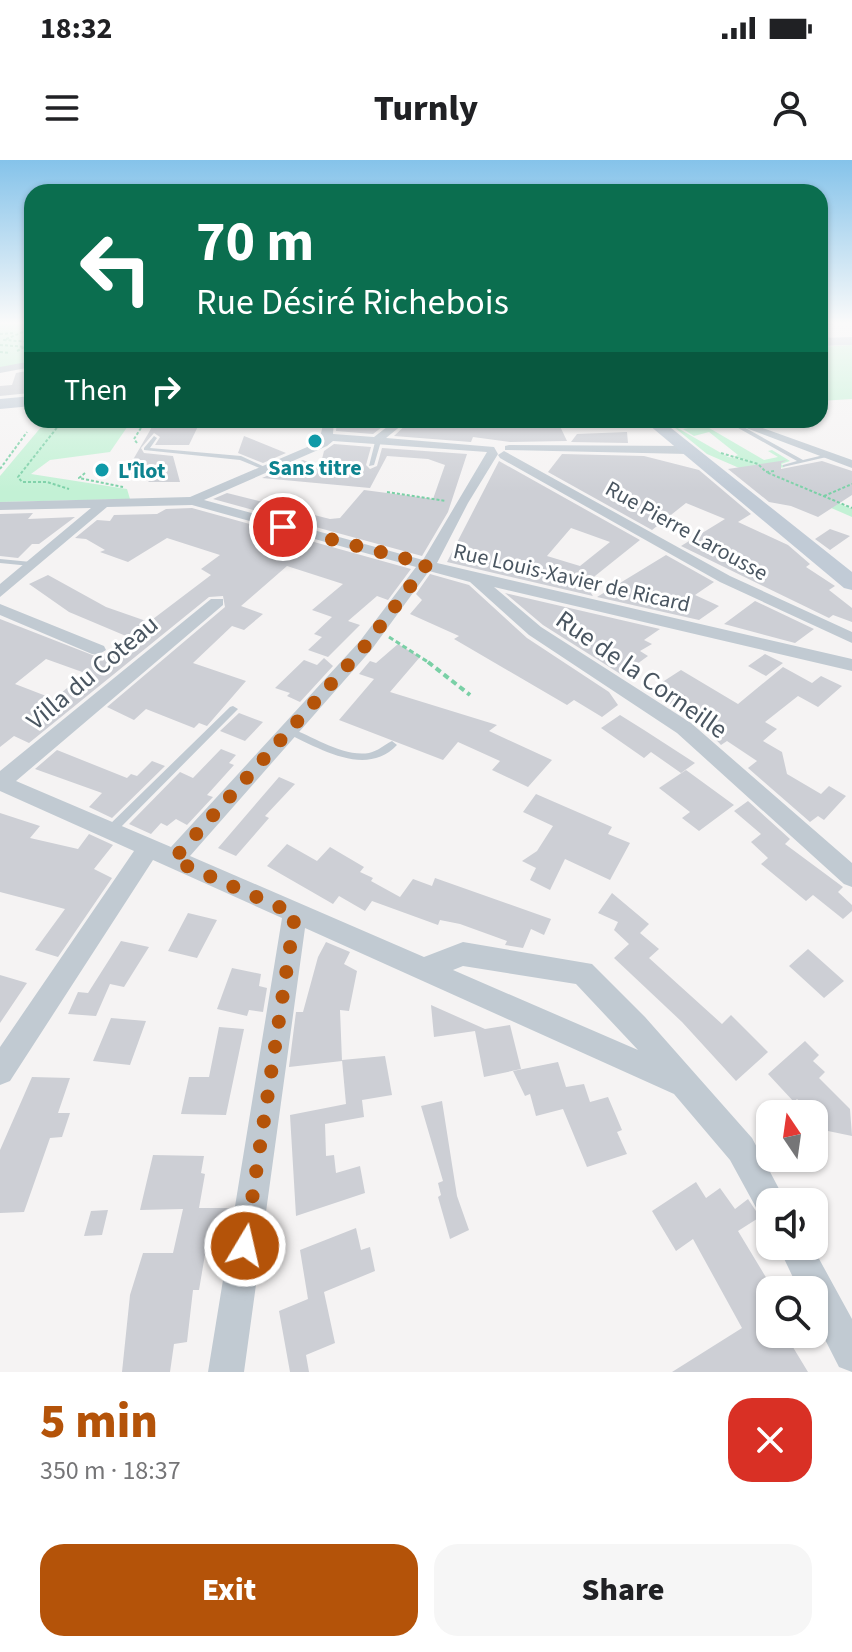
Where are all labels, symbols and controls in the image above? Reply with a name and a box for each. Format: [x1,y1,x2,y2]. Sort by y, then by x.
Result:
text: 18:32 [40,7,112,50]
text: Turnly [374,83,478,134]
icon: menu [40,86,84,130]
icon: person [768,86,812,130]
text: 70 m [196,203,314,282]
icon: left [64,216,168,320]
text: Rue Désiré Richebois [196,277,509,328]
icon: right [144,368,188,412]
text: Then [64,369,128,412]
marker: Sans titre [306,432,324,450]
place label: Sans titre [268,452,362,484]
place label: L'îlot [118,455,166,487]
marker: L'îlot [93,461,111,479]
street label: Rue Pierre Larousse [599,473,774,589]
pin [249,493,317,561]
icon: arrive [261,505,305,549]
street label: Rue Louis-Xavier de Ricard [450,535,693,621]
street label: Rue de la Corneille [548,601,735,748]
street label: Villa du Coteau [18,606,166,739]
north arrow [756,1100,828,1172]
map controls [756,1100,828,1348]
button: sound [756,1188,828,1260]
position arrow [203,1204,287,1288]
button: search [756,1276,828,1348]
text: 5 min [40,1388,158,1456]
button: close [728,1398,812,1482]
text: 350 m · 18:37 [40,1452,181,1489]
button: Exit [40,1544,418,1636]
button: Share [434,1544,812,1636]

